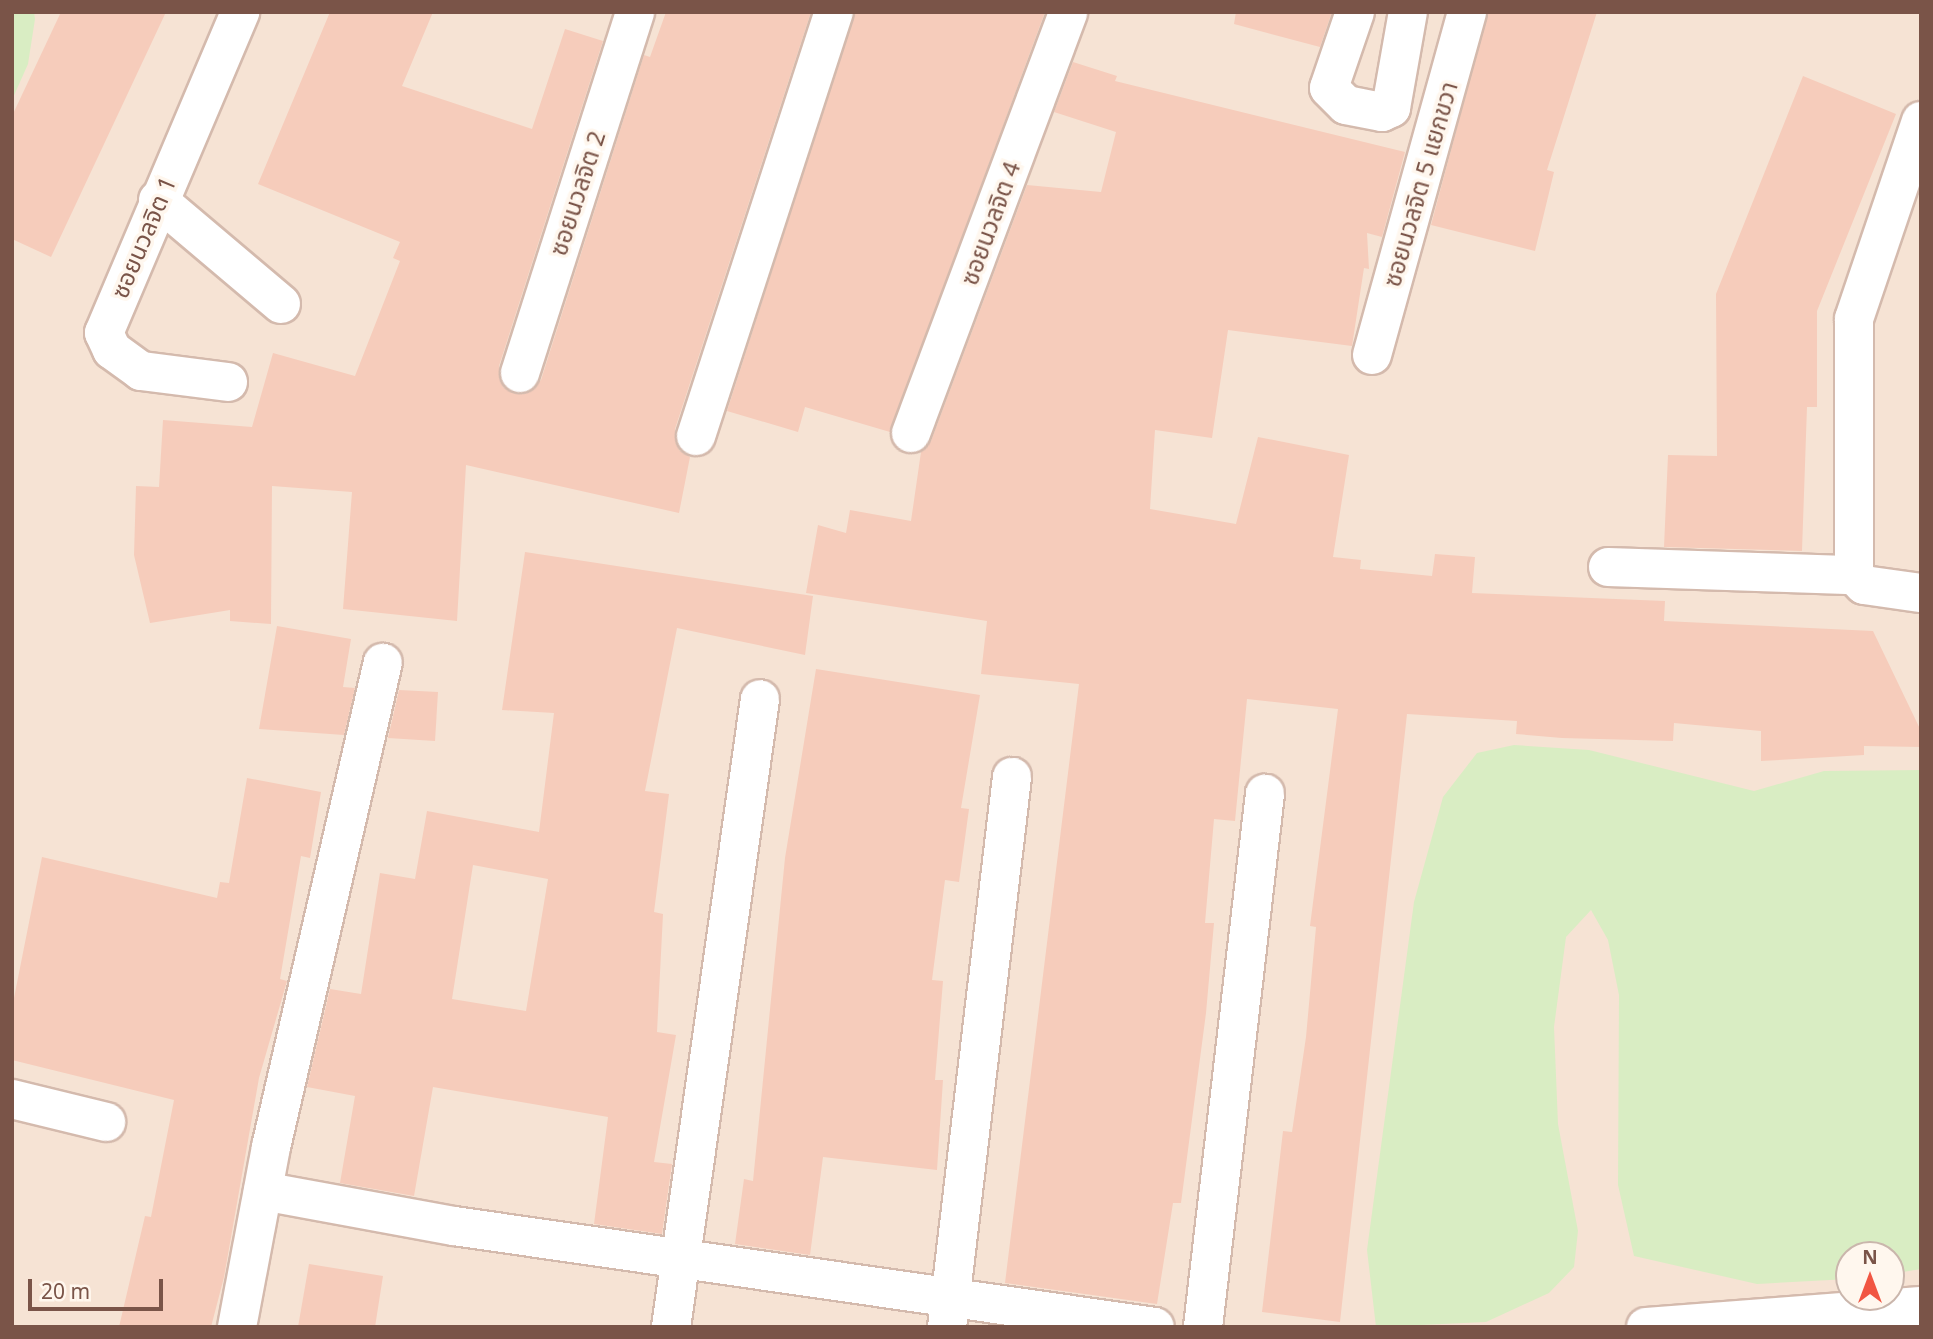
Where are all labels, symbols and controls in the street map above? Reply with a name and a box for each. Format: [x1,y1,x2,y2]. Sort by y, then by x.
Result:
street label: ซอยนวลจิต 5 แยกขวา [1377,78,1463,290]
street label: ซอยนวลจิต 2 [543,127,611,259]
street label: ซอยนวลจิต 4 [954,157,1026,289]
street label: ซอยนวลจิต 1 [104,172,182,302]
north arrow [1835,1241,1905,1311]
text: N [1862,1244,1878,1270]
scale bar [32,1266,166,1310]
text: 20 m [41,1277,90,1305]

